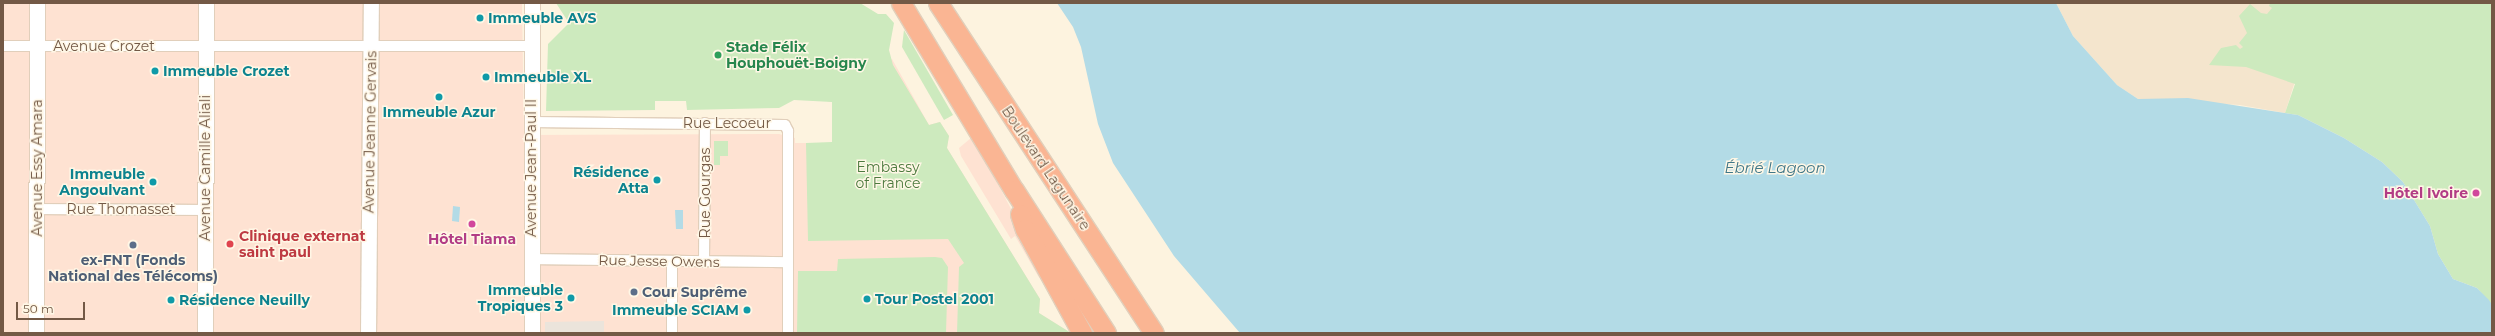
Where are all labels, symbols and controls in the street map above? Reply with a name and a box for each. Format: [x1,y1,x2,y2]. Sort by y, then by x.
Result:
place label: Immeuble AVS [488,10,596,26]
marker: Immeuble AVS [475,13,485,23]
street label: Avenue Crozet [53,38,155,54]
place label: Stade Félix Houphouët-Boigny [726,39,866,72]
marker: Stade Félix Houphouët-Boigny [713,50,723,60]
street label: Avenue Jeanne Gervais [360,51,380,213]
place label: Immeuble Crozet [163,63,290,79]
marker: Immeuble Crozet [150,66,160,76]
place label: Immeuble XL [494,69,591,85]
marker: Immeuble XL [481,72,491,82]
marker: Immeuble Azur [434,92,444,102]
street label: Avenue Camille Aliali [197,95,213,241]
street label: Avenue Essy Amara [29,99,45,237]
street label: Avenue Jean-Paul II [523,99,539,237]
street label: Boulevard Lagunaire [998,103,1094,233]
place label: Immeuble Azur [382,104,496,120]
street label: Rue Lecoeur [683,115,771,131]
street label: Rue Gourgas [697,148,713,238]
park label: Embassy of France [856,159,920,192]
water label: Ébrié Lagoon [1724,159,1826,177]
place label: Résidence Atta [573,164,649,196]
place label: Immeuble Angoulvant [59,166,145,198]
marker: Résidence Atta [652,175,662,185]
marker: Immeuble Angoulvant [148,177,158,187]
place label: Hôtel Ivoire [2384,185,2468,201]
marker: Hôtel Ivoire [2471,188,2481,198]
street label: Rue Thomasset [67,201,175,217]
marker: Hôtel Tiama [467,219,477,229]
place label: Clinique externat saint paul [239,228,366,260]
place label: Hôtel Tiama [428,231,516,247]
marker: Clinique externat saint paul [224,238,236,250]
marker: ex-FNT (Fonds National des Télécoms) [128,240,138,250]
place label: ex-FNT (Fonds National des Télécoms) [48,252,218,284]
street label: Rue Jesse Owens [598,252,720,270]
place label: Immeuble Tropiques 3 [478,282,563,314]
place label: Cour Suprême [642,284,747,300]
marker: Cour Suprême [629,287,639,297]
place label: Tour Postel 2001 [875,291,994,307]
place label: Résidence Neuilly [179,292,310,308]
marker: Immeuble Tropiques 3 [566,293,576,303]
scale bar [18,294,87,320]
marker: Tour Postel 2001 [862,294,872,304]
marker: Résidence Neuilly [166,295,176,305]
text: 50 m [23,301,54,316]
place label: Immeuble SCIAM [612,302,739,318]
marker: Immeuble SCIAM [742,305,752,315]

